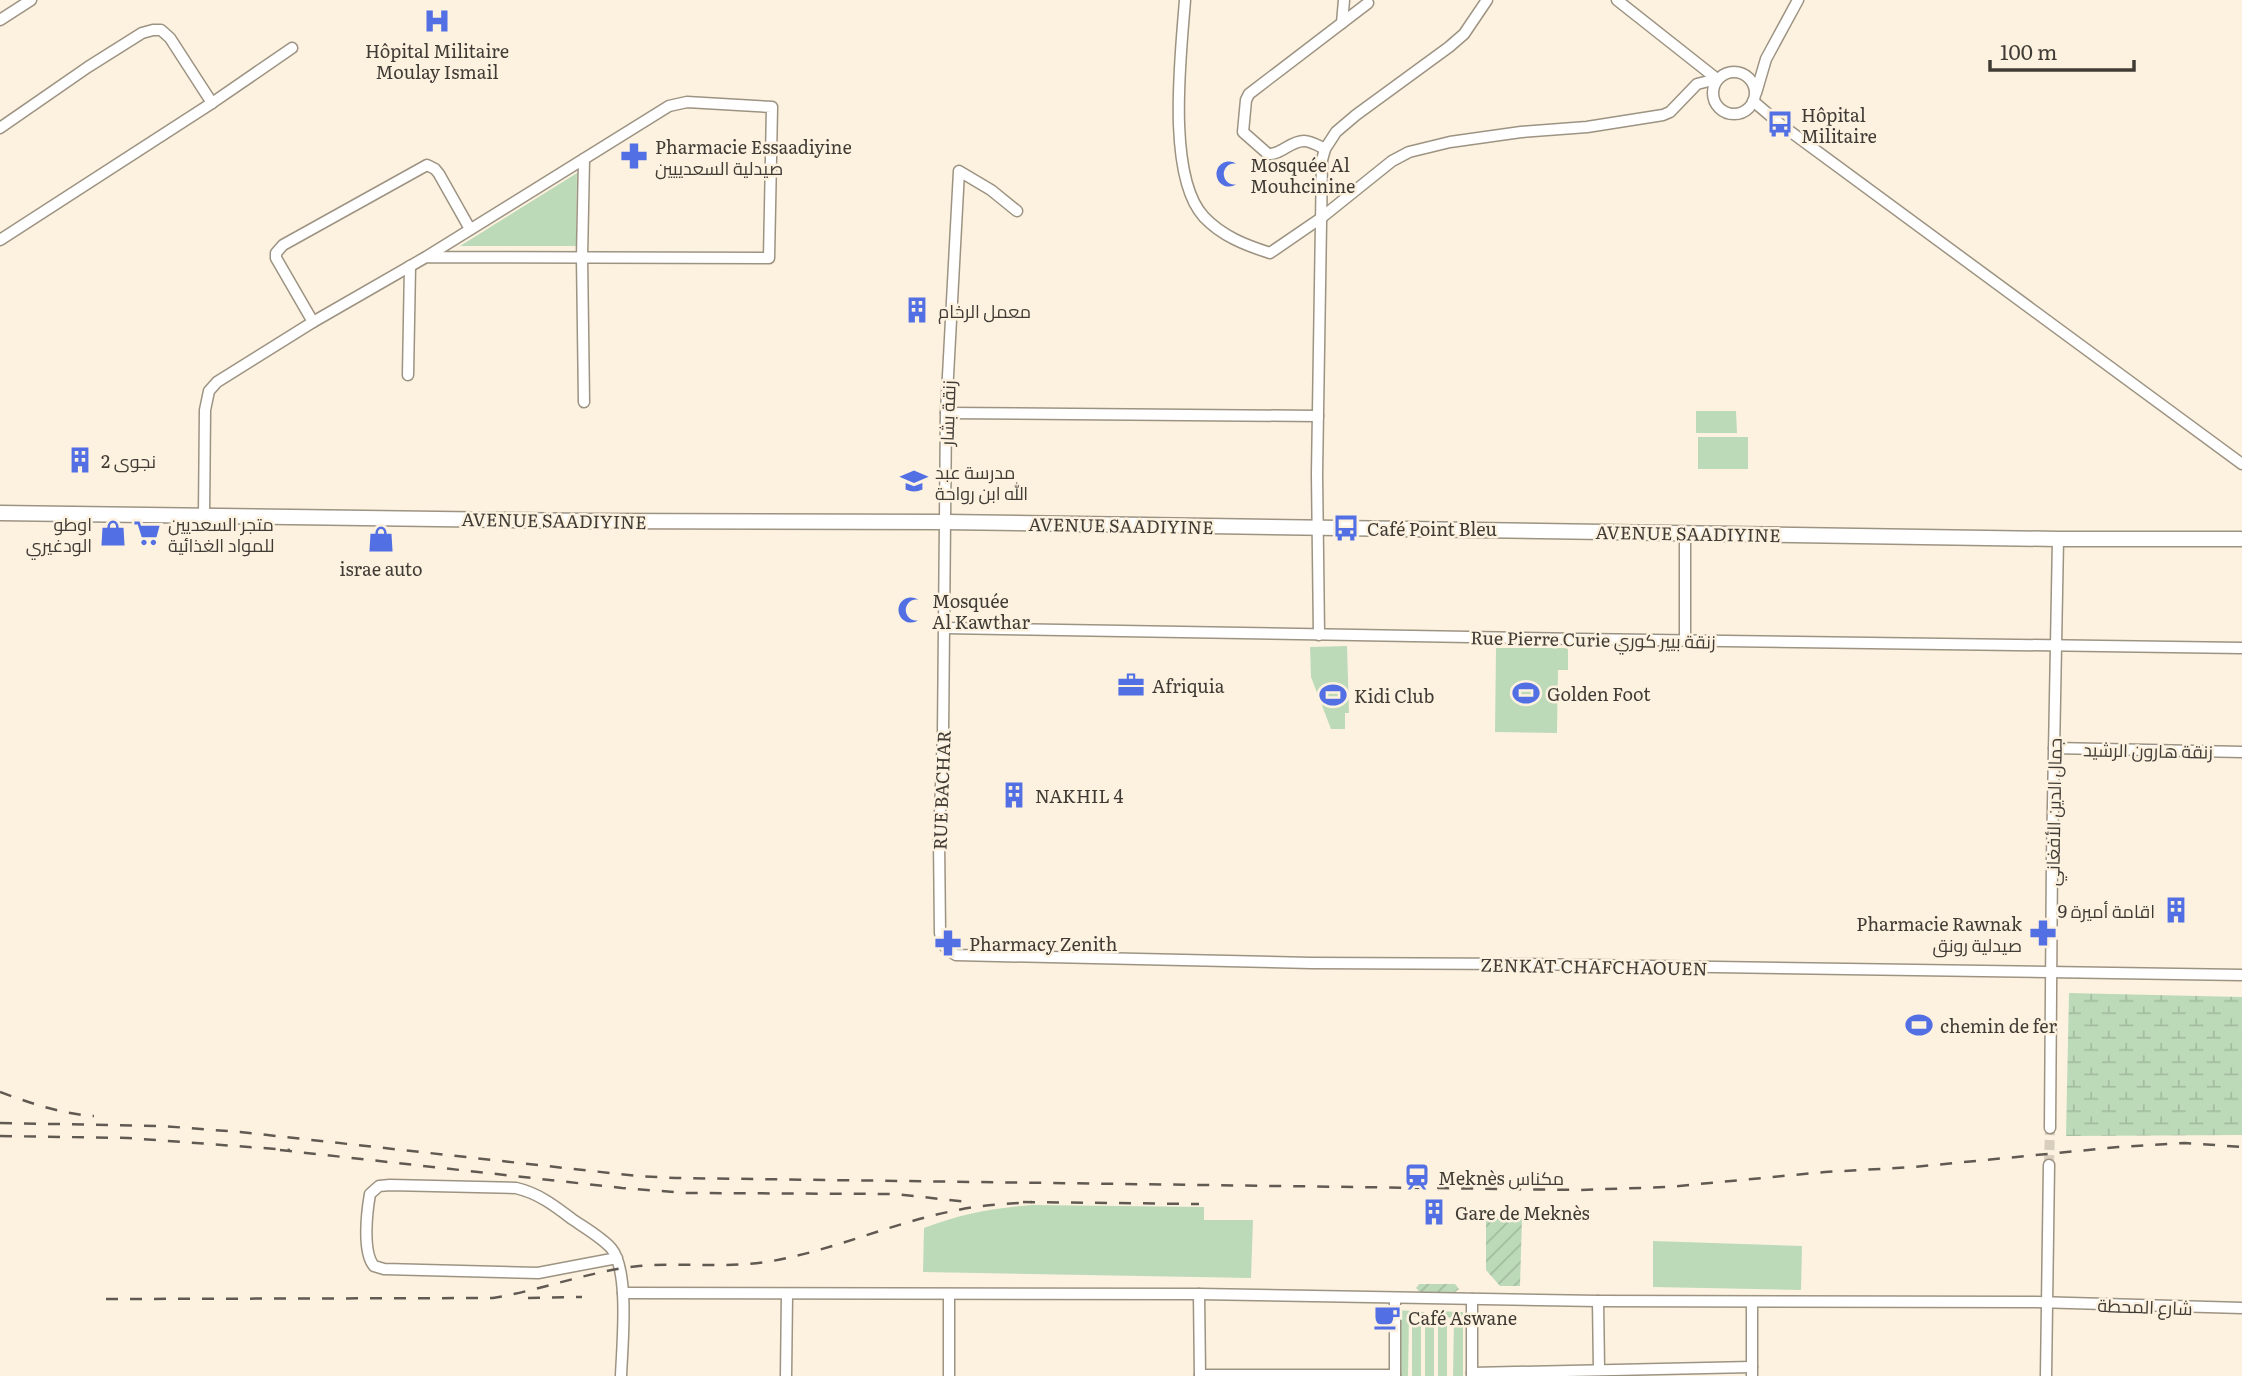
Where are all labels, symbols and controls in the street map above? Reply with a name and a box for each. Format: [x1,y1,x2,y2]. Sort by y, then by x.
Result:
hospital icon: Hôpital Militaire Moulay Ismail [422,6,452,36]
scale bar [1990,28,2134,72]
text: 100 m [2000,35,2057,66]
place label: Hôpital Militaire Moulay Ismail [365,37,509,85]
place label: Hôpital Militaire [1801,101,1877,149]
bus stop icon: Hôpital Militaire [1765,109,1795,139]
place label: Pharmacie Essaadiyine صيدلية السعدييين [655,133,852,181]
pharmacy icon: Pharmacie Essaadiyine صيدلية السعدييين [619,141,649,171]
place label: Mosquée Al Mouhcinine [1250,151,1355,199]
mosque icon: Mosquée Al Mouhcinine [1214,159,1244,189]
building icon: معمل الرخام [902,295,932,325]
place label: معمل الرخام [938,297,1031,324]
street label: زنقة بشار [932,380,962,447]
building icon: نجوى 2 [65,445,95,475]
place label: نجوى 2 [101,447,156,474]
place label: مدرسة عبد الله ابن رواحة [935,458,1028,506]
school or university icon: مدرسة عبد الله ابن رواحة [899,466,929,496]
street label: AVENUE SAADIYINE [461,505,647,535]
place label: اوطو الودغيري [26,510,92,560]
place label: متجر السعديين للمواد الغذائية [168,510,274,558]
street label: AVENUE SAADIYINE [1028,510,1214,540]
bus stop icon: Café Point Bleu [1331,513,1361,543]
place label: Café Point Bleu [1367,515,1497,542]
shop icon: اوطو الودغيري [98,518,128,548]
supermarket icon: متجر السعديين للمواد الغذائية [132,518,162,548]
street label: AVENUE SAADIYINE [1595,518,1781,548]
shop icon: israe auto [366,524,396,554]
place label: israe auto [339,555,423,582]
place label: Mosquée Al Kawthar [932,587,1030,635]
mosque icon: Mosquée Al Kawthar [896,595,926,625]
street label: Rue Pierre Curie زنقة بيير كوري [1470,623,1716,657]
office icon: Afriquia [1116,670,1146,700]
place label: Afriquia [1152,672,1225,699]
sports icon: Golden Foot [1511,678,1541,708]
sports icon: Kidi Club [1318,680,1348,710]
place label: Golden Foot [1547,680,1651,707]
place label: Kidi Club [1354,682,1434,709]
street label: RUE BACHAR [925,730,957,850]
street label: زنقة هارون الرشيد [2083,735,2213,765]
street label: جمال الدين الأفغاني [2038,738,2070,886]
building icon: NAKHIL 4 [999,780,1029,810]
place label: NAKHIL 4 [1035,782,1123,809]
building icon: اقامة أميرة 9 [2161,895,2191,925]
place label: اقامة أميرة 9 [2058,897,2155,924]
place label: Pharmacie Rawnak صيدلية رونق [1856,910,2023,958]
pharmacy icon: Pharmacie Rawnak صيدلية رونق [2028,918,2058,948]
pharmacy icon: Pharmacy Zenith [933,928,963,958]
place label: Pharmacy Zenith [969,930,1117,957]
street label: ZENKAT CHAFCHAOUEN [1480,951,1708,981]
sports icon: chemin de fer [1904,1010,1934,1040]
place label: chemin de fer [1940,1012,2058,1039]
station icon: Meknès مكناس [1402,1162,1432,1192]
place label: Meknès مكناس [1438,1164,1564,1191]
building icon: Gare de Meknès [1419,1197,1449,1227]
place label: Gare de Meknès [1455,1199,1590,1226]
street label: شارع المحطة [2097,1291,2193,1321]
cafe icon: Café Aswane [1372,1302,1402,1332]
place label: Café Aswane [1408,1304,1517,1331]

